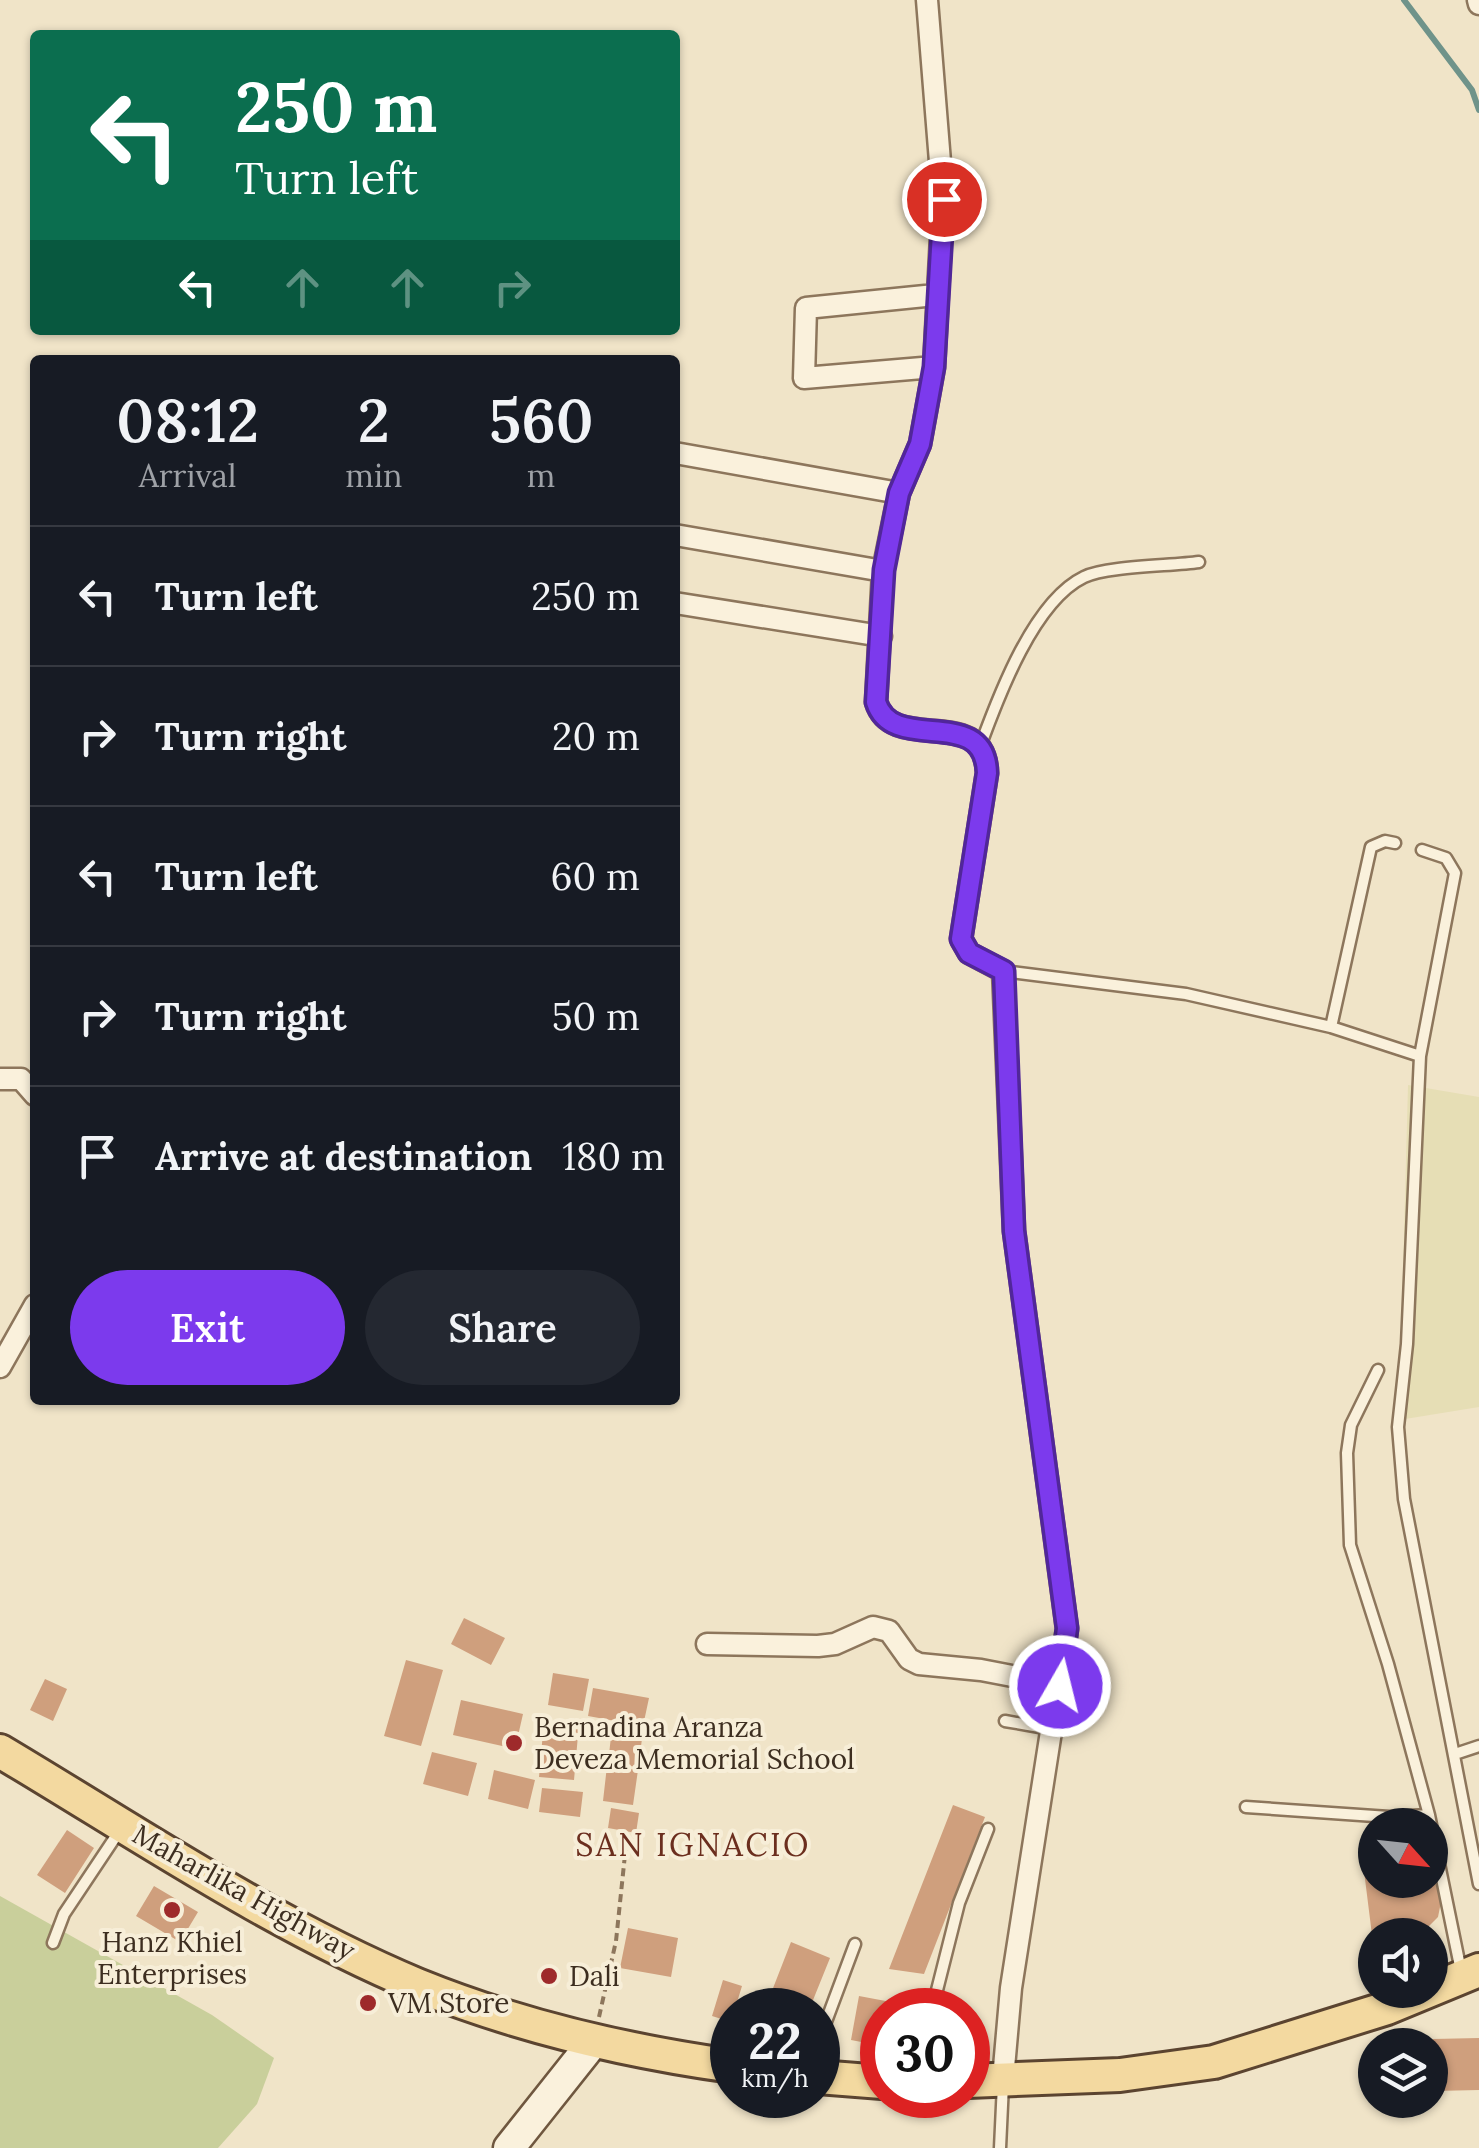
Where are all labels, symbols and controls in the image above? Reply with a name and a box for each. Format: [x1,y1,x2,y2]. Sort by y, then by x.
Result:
text: 250 m [235,62,437,151]
icon: left [70,70,200,200]
text: Turn left [235,149,418,206]
pin [902,157,987,242]
icon: arrive [917,172,972,227]
icon: left [170,260,225,315]
icon: ahead [275,260,330,315]
icon: ahead [380,260,435,315]
icon: right [485,260,540,315]
text: 08:12 [116,382,259,458]
text: 2 [358,382,390,458]
text: 560 [489,382,594,458]
text: Arrival [139,455,237,496]
text: min [345,455,402,496]
text: m [527,455,555,496]
icon: left [70,569,125,624]
text: Turn left [155,572,318,620]
text: 250 m [531,572,640,620]
icon: right [70,709,125,764]
text: Turn right [155,712,346,760]
text: 20 m [552,712,640,760]
icon: left [70,849,125,904]
text: Turn left [155,852,318,900]
text: 60 m [550,852,640,900]
icon: right [70,989,125,1044]
text: Turn right [155,992,346,1040]
text: 50 m [552,992,640,1040]
icon: arrive [70,1129,125,1184]
text: Arrive at destination [155,1132,532,1180]
text: 180 m [562,1132,665,1180]
button: Exit [70,1270,345,1385]
button: Share [365,1270,640,1385]
position arrow [1008,1634,1112,1738]
place label: Bernadina Aranza Deveza Memorial School [534,1709,855,1777]
marker: Bernadina Aranza Deveza Memorial School [503,1732,525,1754]
north arrow [1358,1808,1448,1898]
map controls [1358,1808,1448,2118]
street label: Maharlika Highway [126,1816,362,1968]
district label: SAN IGNACIO [575,1824,811,1865]
marker: Hanz Khiel Enterprises [161,1899,183,1921]
button: sound [1358,1918,1448,2008]
place label: Hanz Khiel Enterprises [97,1924,247,1992]
place label: Dali [569,1958,620,1994]
marker: Dali [538,1965,560,1987]
place label: VM Store [387,1985,509,2021]
speed limit sign: 30 [860,1988,990,2118]
marker: VM Store [357,1992,379,2014]
text: 22 [748,2009,802,2073]
button: layers [1358,2028,1448,2118]
text: km/h [741,2062,809,2094]

